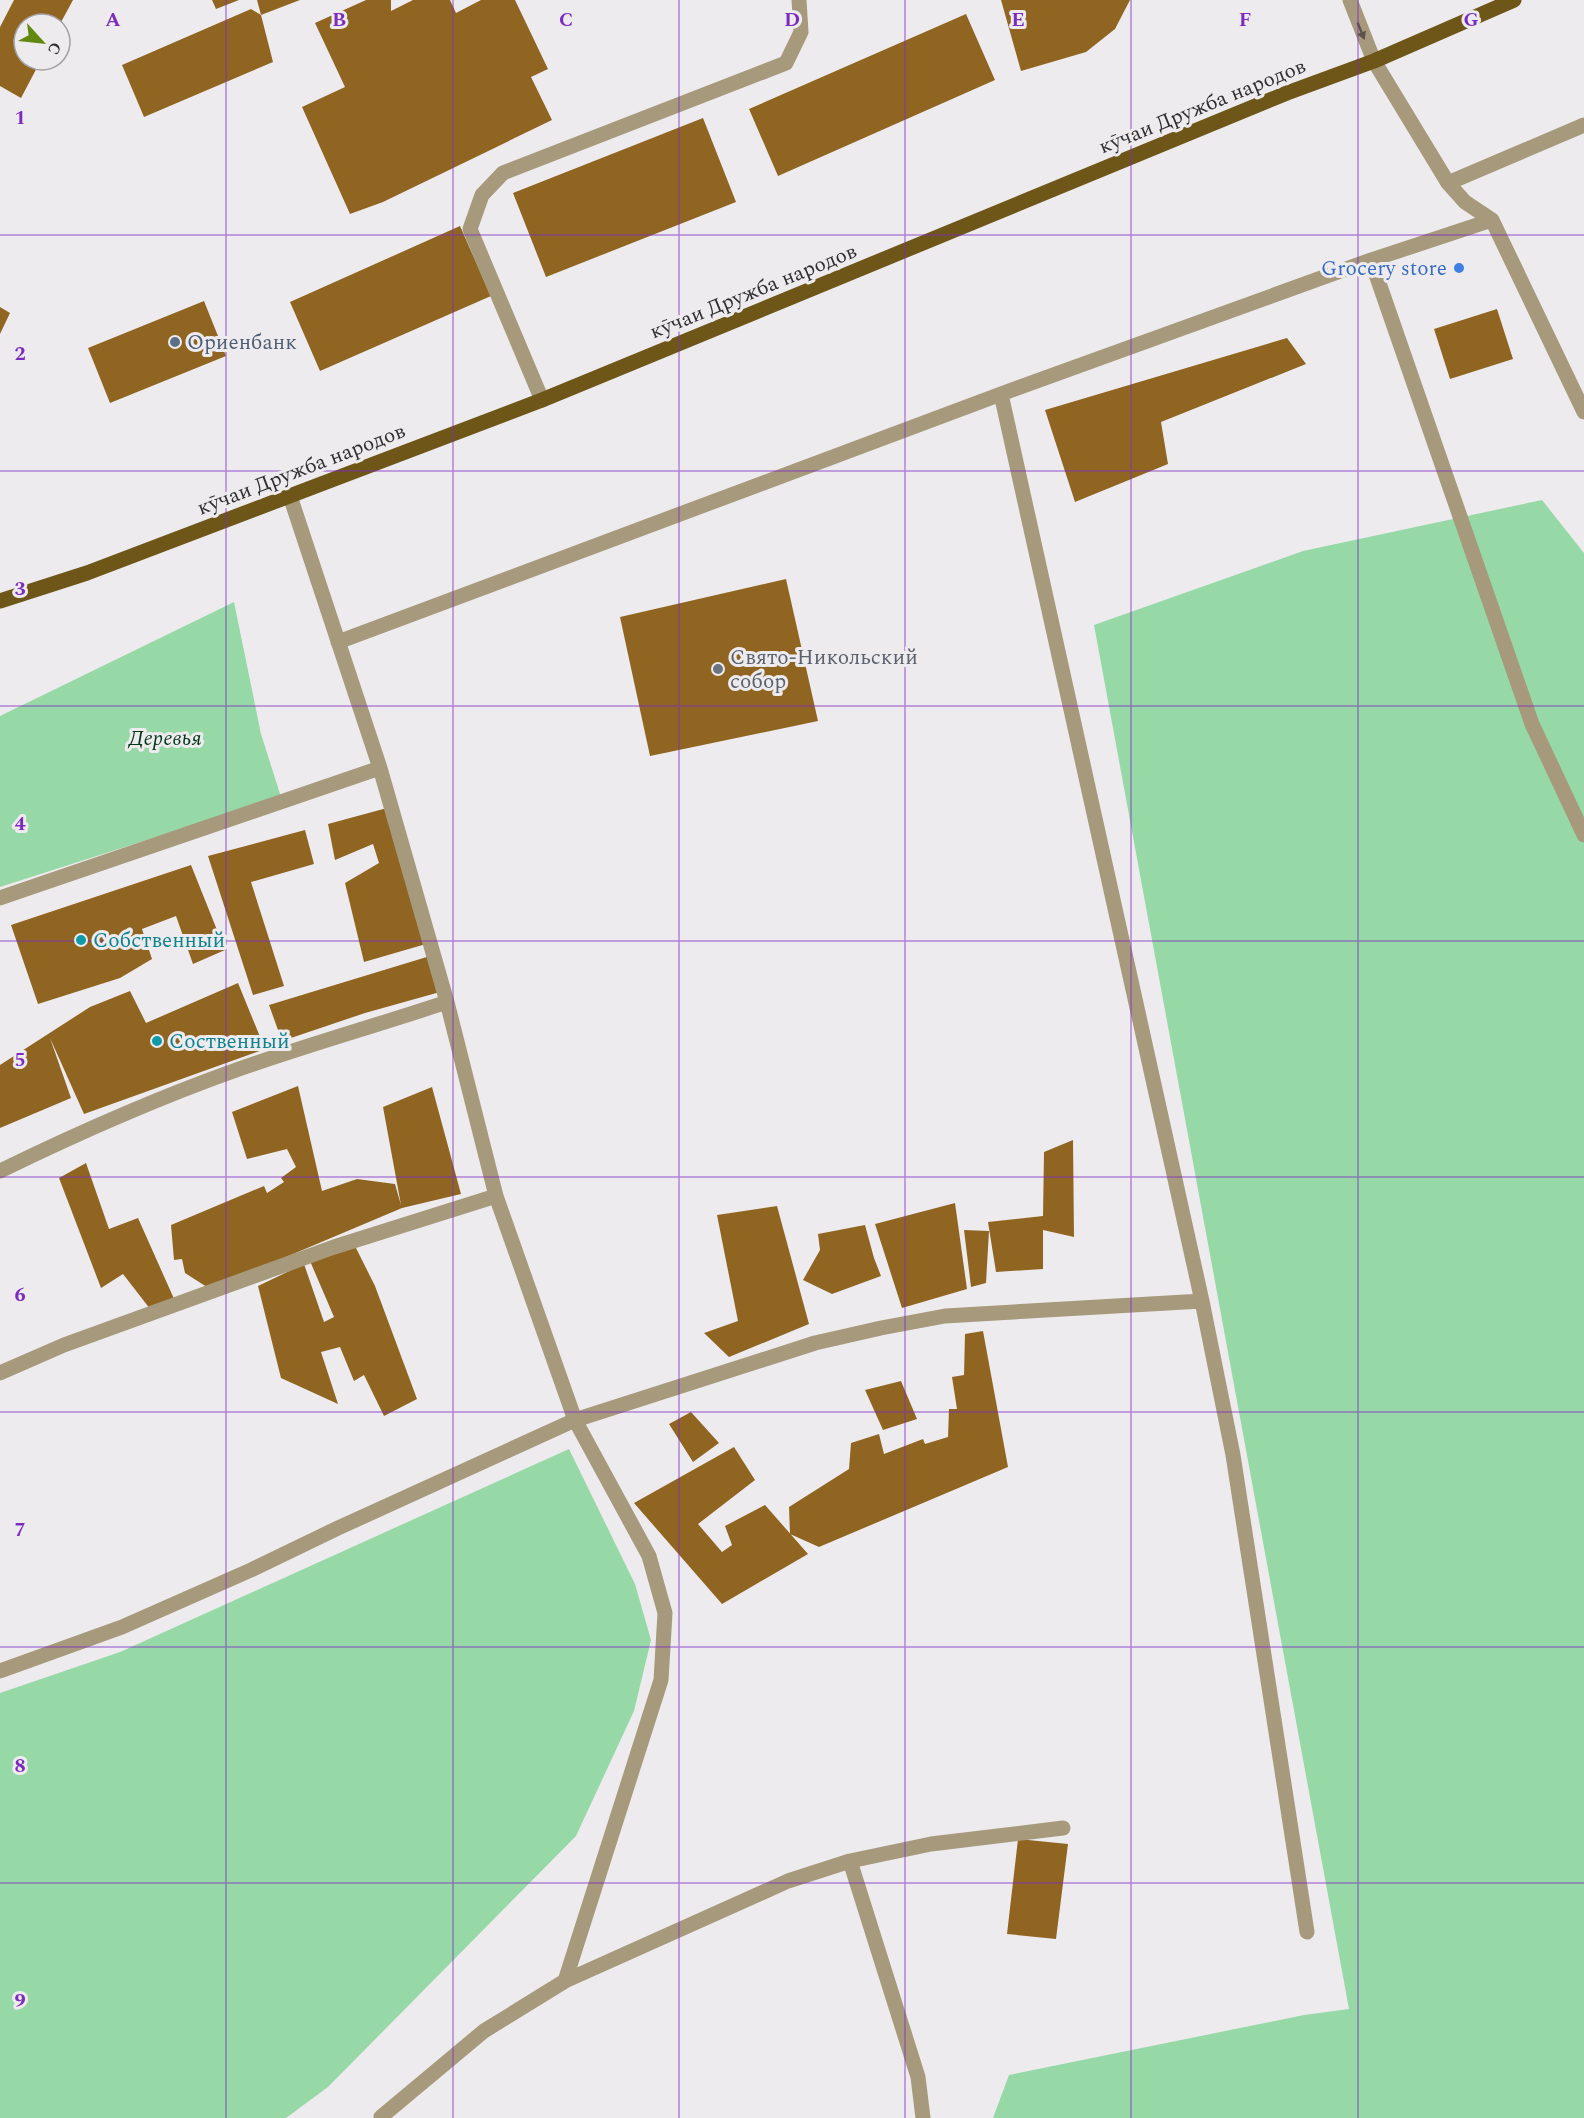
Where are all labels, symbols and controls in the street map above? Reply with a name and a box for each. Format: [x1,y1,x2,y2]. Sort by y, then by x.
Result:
text: A [105,5,121,35]
text: B [332,5,346,35]
text: C [559,5,573,35]
text: D [784,5,800,35]
text: E [1011,5,1025,35]
text: F [1239,5,1251,35]
text: G [1463,5,1479,35]
north arrow [12,12,72,72]
one-way arrow [1357,22,1367,40]
text: С [41,38,68,59]
street label: кӯчаи Дружба народов [1094,51,1311,163]
text: 1 [14,103,26,133]
street label: кӯчаи Дружба народов [645,236,862,348]
place label: Grocery store [1321,253,1447,285]
marker: Grocery store [1452,261,1466,275]
place label: Ориенбанк [187,327,297,359]
marker: Ориенбанк [168,335,182,349]
text: 2 [14,339,26,369]
street label: кӯчаи Дружба народов [193,415,410,524]
text: 3 [14,574,26,604]
place label: Свято-Никольский собор [730,642,918,698]
marker: Свято-Никольский собор [711,662,725,676]
park label: Деревья [128,723,201,755]
text: 4 [14,809,26,839]
place label: Собственный [93,925,225,957]
marker: Собственный [74,933,88,947]
place label: Соственный [169,1026,290,1058]
marker: Соственный [150,1034,164,1048]
text: 5 [14,1045,26,1075]
text: 6 [14,1280,26,1310]
text: 7 [14,1515,26,1545]
text: 8 [14,1751,26,1781]
text: 9 [14,1986,26,2016]

